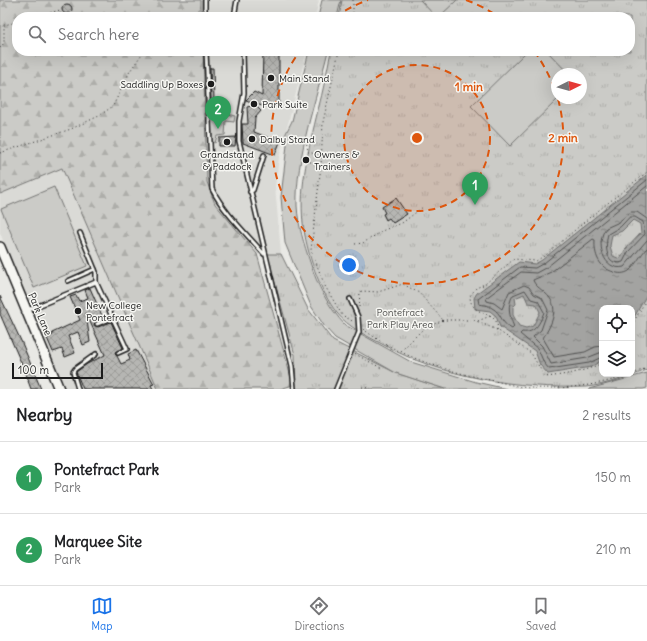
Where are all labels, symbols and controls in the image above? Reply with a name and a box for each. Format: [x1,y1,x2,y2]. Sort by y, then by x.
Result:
search box [12,12,635,56]
icon: search [26,23,48,45]
text: Search here [58,25,139,44]
north arrow [551,68,587,104]
place label: Main Stand [279,72,329,85]
marker: Main Stand [266,73,276,83]
place label: Saddling Up Boxes [120,78,203,91]
marker: Saddling Up Boxes [206,79,216,89]
text: 1 min [455,79,483,94]
pin: 2 [205,96,231,129]
place label: Park Suite [262,98,307,111]
marker: Park Suite [249,99,259,109]
text: 2 min [548,130,578,145]
centre of rings [410,131,424,145]
place label: Dalby Stand [260,133,315,146]
marker: Dalby Stand [247,134,257,144]
marker: Grandstand & Paddock [222,137,232,147]
place label: Grandstand & Paddock [200,148,254,173]
place label: Owners & Trainers [314,148,360,173]
marker: Owners & Trainers [301,155,311,165]
pin: 1 [462,172,488,205]
your location [339,255,359,275]
street label: Park Lane [25,291,55,337]
place label: New College Pontefract [86,299,141,324]
map controls [599,305,635,377]
button: locate [599,305,635,341]
marker: New College Pontefract [73,306,83,316]
park label: Pontefract Park Play Area [367,306,433,331]
button: layers [599,341,635,377]
scale bar [12,361,103,380]
text: 100 m [18,363,49,377]
text: Nearby [16,404,72,426]
text: 2 results [582,407,631,424]
text: Pontefract Park [54,460,159,479]
text: 1 [26,469,32,486]
text: 150 m [595,469,631,486]
text: Park [54,479,81,496]
text: Marquee Site [54,532,142,551]
text: 2 [25,541,33,558]
text: 210 m [596,541,631,558]
text: Park [54,551,81,568]
tab: Map [91,595,113,633]
tab: Directions [295,595,344,633]
tab: Saved [526,595,556,633]

